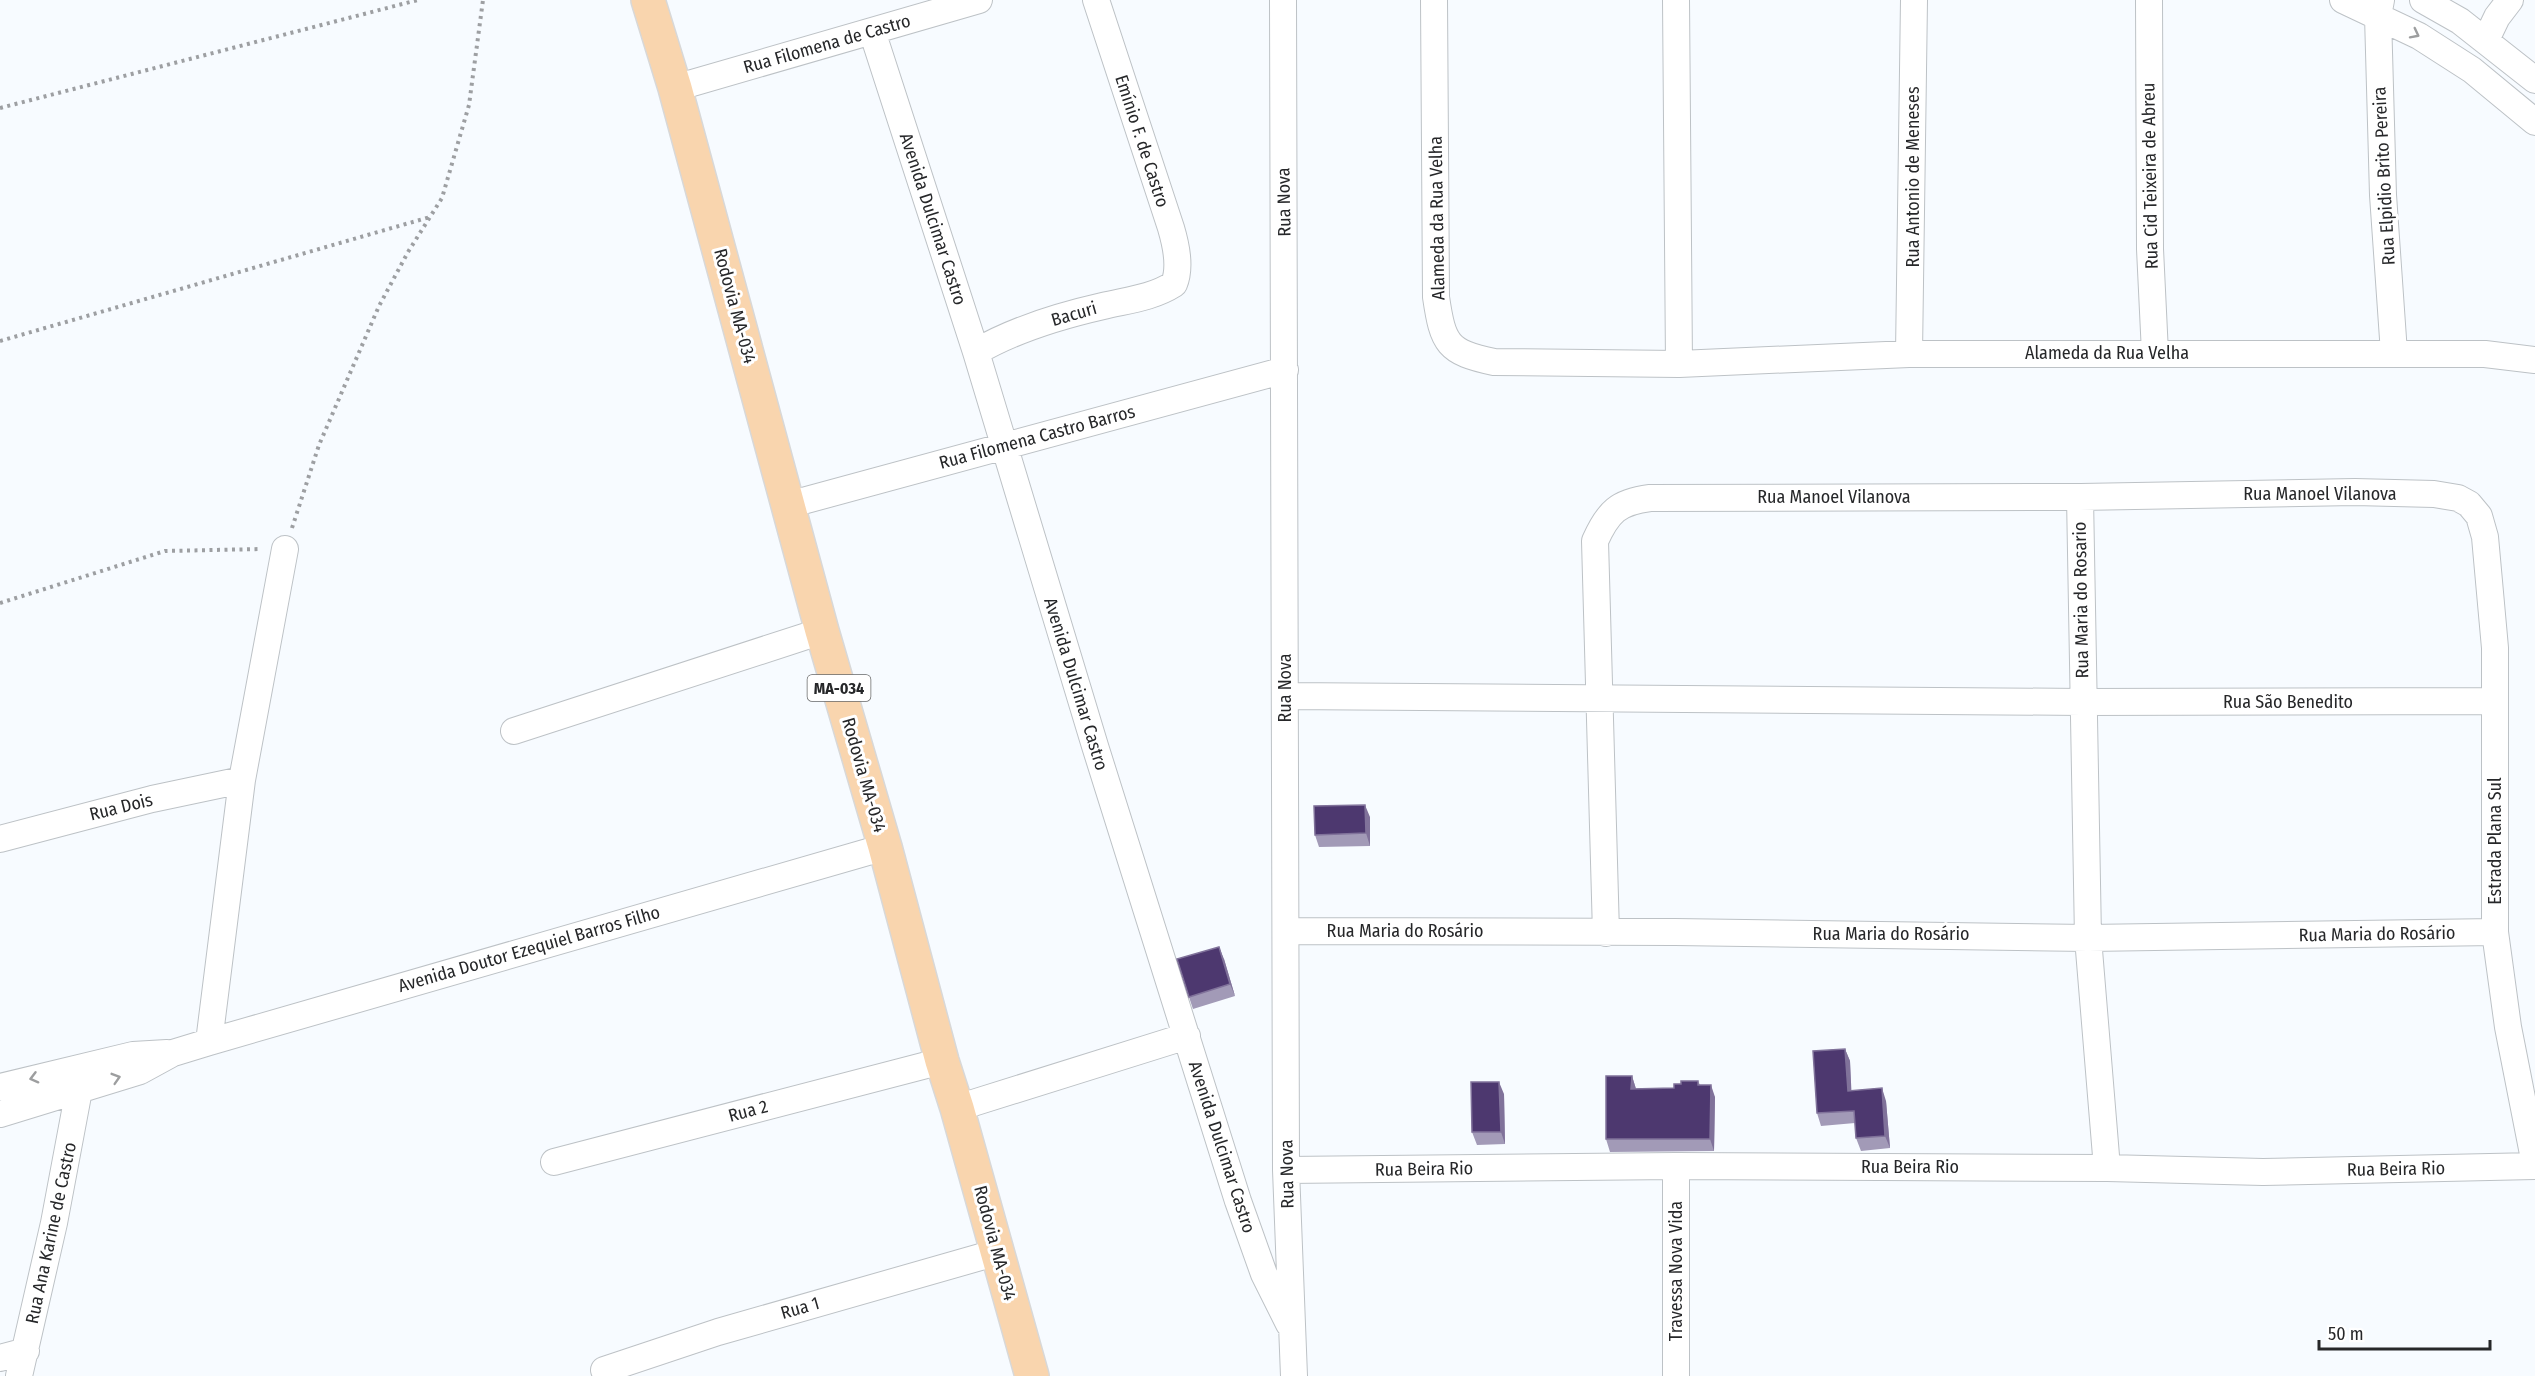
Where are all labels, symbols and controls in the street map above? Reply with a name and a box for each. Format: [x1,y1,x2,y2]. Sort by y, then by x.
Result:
street label: Rua Filomena de Castro [741,10,913,78]
one-way arrow [2409,27,2419,38]
street label: Emínio F. de Castro [1110,72,1174,210]
street label: Rua Cid Teixeira de Abreu [2137,83,2163,269]
street label: Rua Antonio de Meneses [1902,86,1924,268]
street label: Rua Elpidio Brito Pereira [2368,86,2400,266]
street label: Avenida Dulcimar Castro [895,130,971,308]
street label: Alameda da Rua Velha [1425,136,1449,300]
street label: Rua Nova [1272,167,1296,237]
street label: Rodovia MA-034 [709,246,761,366]
street label: Bacuri [1049,297,1099,331]
street label: Alameda da Rua Velha [2025,342,2189,364]
street label: Rua Filomena Castro Barros [937,400,1138,474]
street label: Rua Manoel Vilanova [2243,483,2397,505]
street label: Rua Manoel Vilanova [1757,486,1911,508]
street label: Rua Maria do Rosario [2069,521,2093,679]
street label: Avenida Dulcimar Castro [1039,595,1113,773]
street label: Rua Nova [1274,653,1296,723]
road number: MA-034 [808,675,870,701]
street label: Rua São Benedito [2223,691,2353,713]
street label: Rodovia MA-034 [837,715,891,835]
street label: Estrada Plana Sul [2484,777,2506,905]
street label: Rua Dois [87,788,155,825]
street label: Avenida Doutor Ezequiel Barros Filho [396,901,662,997]
street label: Rua Maria do Rosário [1327,920,1483,942]
street label: Rua Maria do Rosário [2298,922,2456,946]
street label: Rua Maria do Rosário [1813,923,1969,945]
street label: Avenida Dulcimar Castro [1184,1058,1260,1236]
one-way arrow [29,1071,39,1084]
one-way arrow [110,1073,121,1085]
street label: Rua 2 [726,1095,770,1127]
street label: Rua Nova [1275,1139,1299,1209]
street label: Rua Ana Karine de Castro [21,1140,81,1326]
street label: Rua Beira Rio [1861,1156,1959,1178]
street label: Rua Beira Rio [1375,1157,1473,1181]
street label: Rua Beira Rio [2347,1157,2445,1181]
street label: Rodovia MA-034 [969,1183,1021,1303]
street label: Travessa Nova Vida [1665,1201,1687,1341]
street label: Rua 1 [778,1292,822,1324]
scale bar [2319,1313,2490,1351]
text: 50 m [2328,1323,2364,1345]

